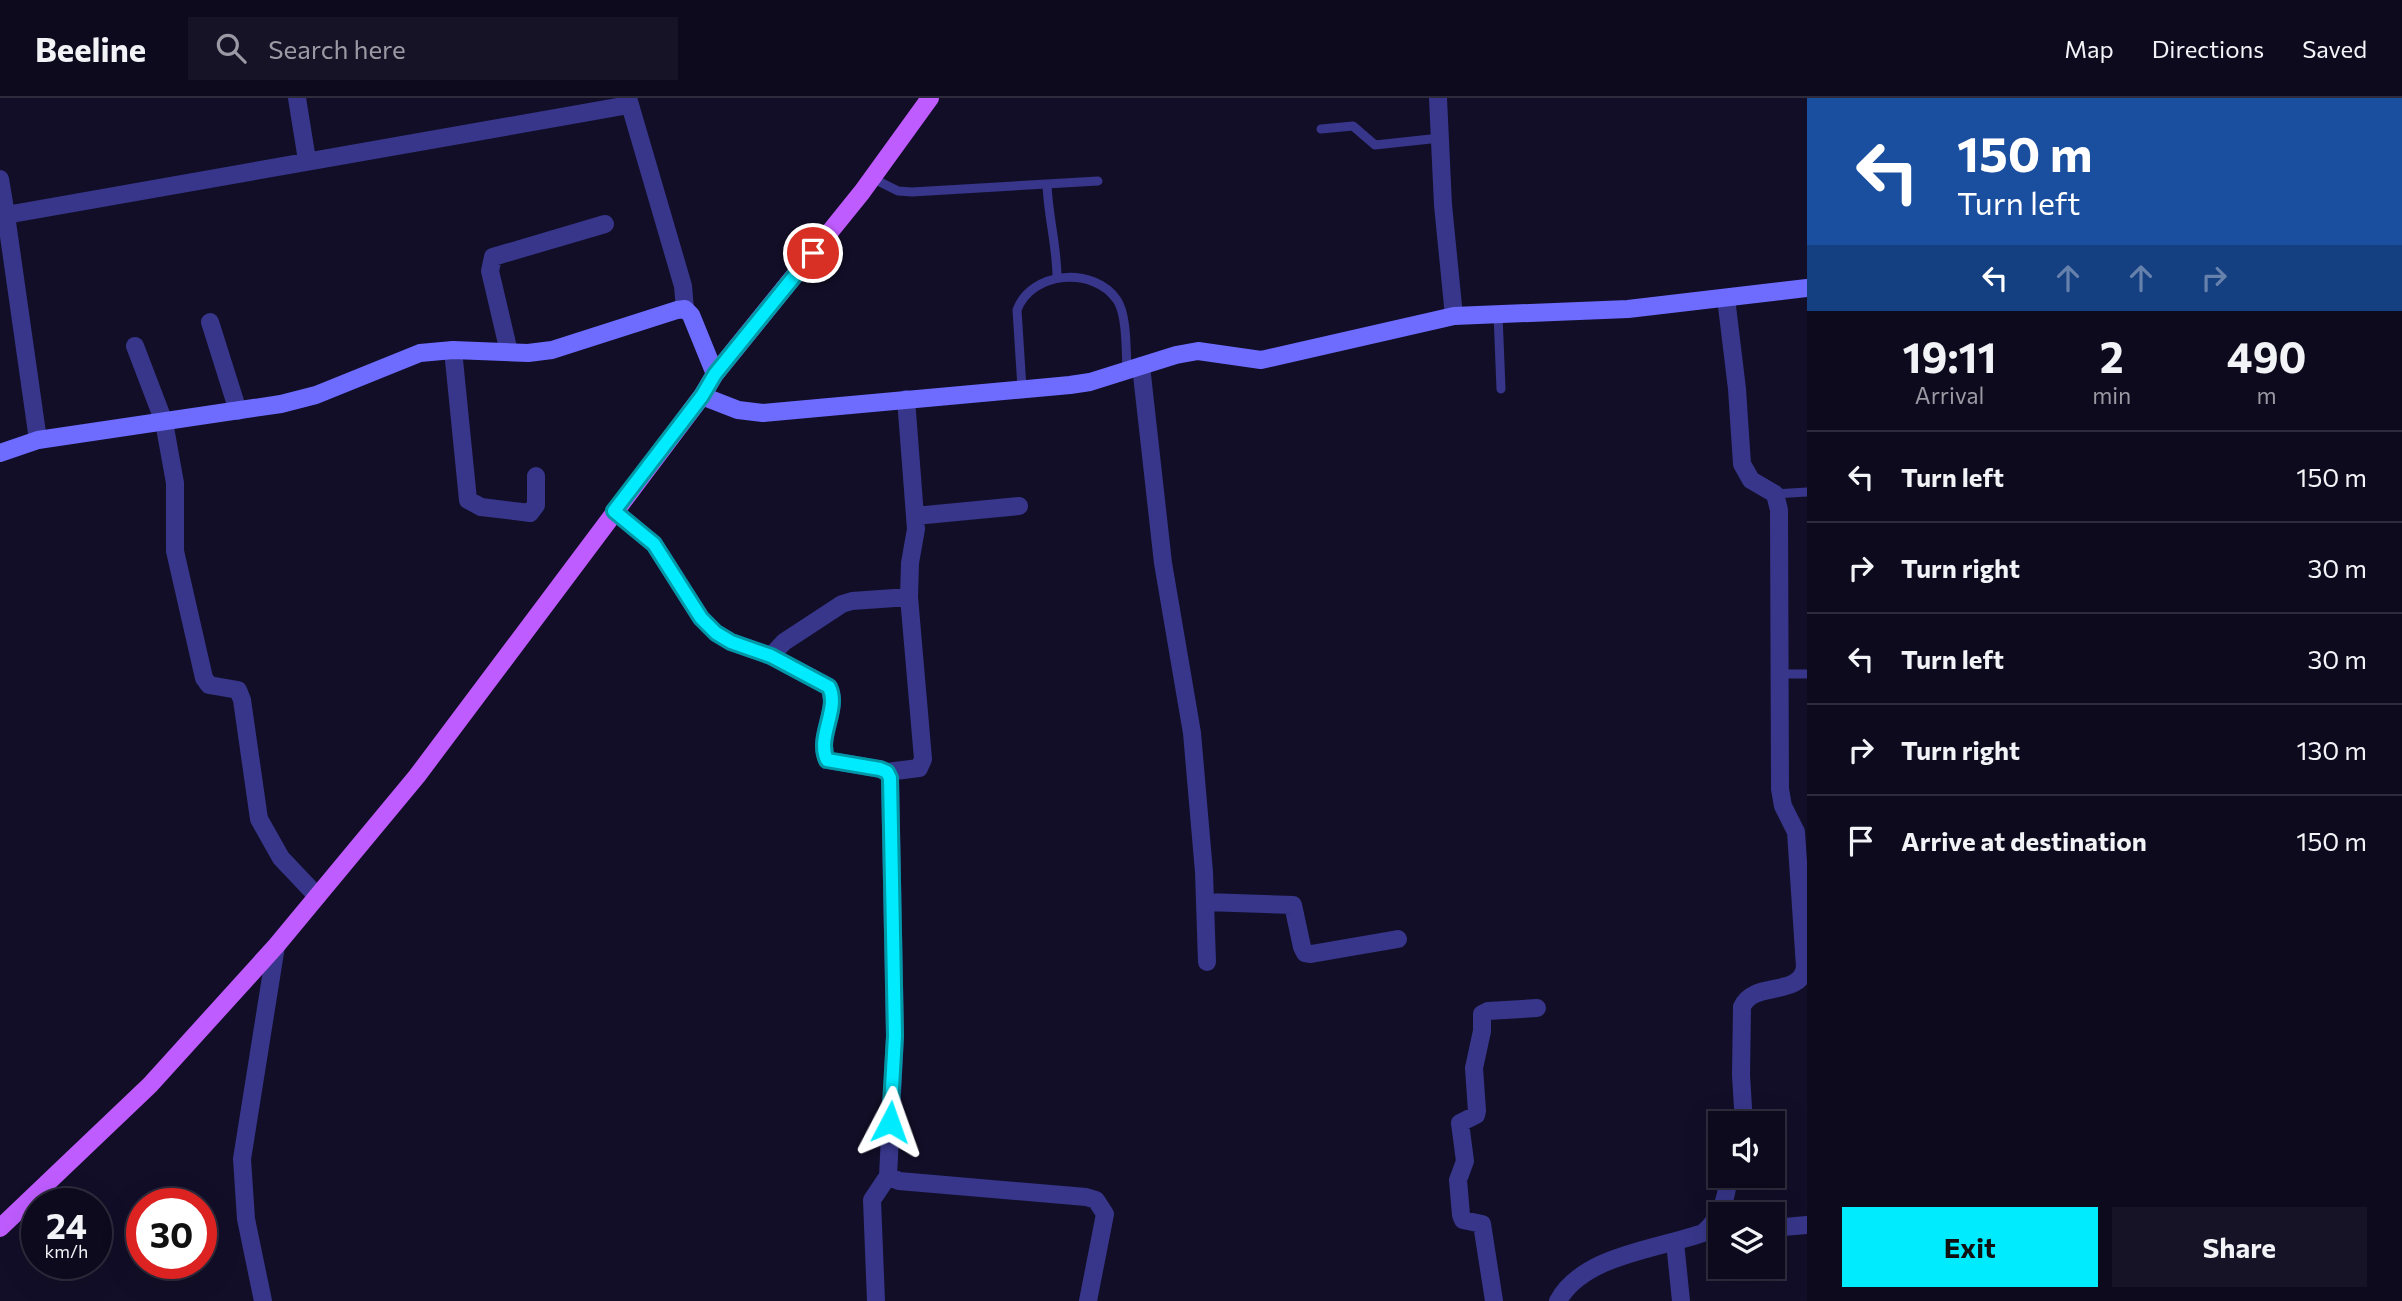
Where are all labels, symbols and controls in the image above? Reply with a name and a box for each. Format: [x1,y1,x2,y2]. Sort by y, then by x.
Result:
search box [188,17,678,80]
text: Beeline [35,28,146,69]
icon: search [212,29,250,67]
text: Search here [268,33,406,64]
text: Map [2064,34,2114,63]
text: Directions [2152,34,2264,63]
text: Saved [2302,34,2367,63]
text: 150 m [1957,122,2092,182]
icon: left [1842,126,1933,217]
text: Turn left [1957,182,2081,222]
pin [783,223,843,283]
icon: arrive [794,234,832,272]
icon: left [1976,259,2014,297]
icon: ahead [2049,259,2087,297]
icon: ahead [2122,259,2160,297]
icon: right [2195,259,2233,297]
text: 19:11 [1903,330,1997,382]
text: 2 [2100,330,2124,382]
text: 490 [2227,330,2306,382]
text: Arrival [1915,381,1984,409]
text: min [2092,381,2131,409]
text: m [2257,381,2277,409]
icon: left [1842,458,1880,496]
text: Turn left [1901,461,2004,492]
text: 150 m [2296,461,2367,492]
icon: right [1842,549,1880,587]
text: Turn right [1901,552,2020,583]
text: 30 m [2308,552,2367,583]
icon: left [1842,640,1880,678]
text: Turn left [1901,643,2004,674]
text: 30 m [2308,643,2367,674]
icon: right [1842,731,1880,769]
text: Turn right [1901,734,2020,765]
text: 130 m [2296,734,2367,765]
icon: arrive [1842,822,1880,860]
text: Arrive at destination [1901,825,2147,856]
text: 150 m [2296,825,2367,856]
position arrow [853,1085,927,1159]
map controls [1708,1111,1785,1279]
button: sound [1708,1111,1785,1188]
speed limit sign: 30 [126,1188,217,1279]
button: layers [1708,1202,1785,1279]
text: 24 [46,1203,87,1246]
button: Exit [1842,1207,2098,1287]
button: Share [2112,1207,2367,1287]
text: km/h [45,1240,88,1262]

